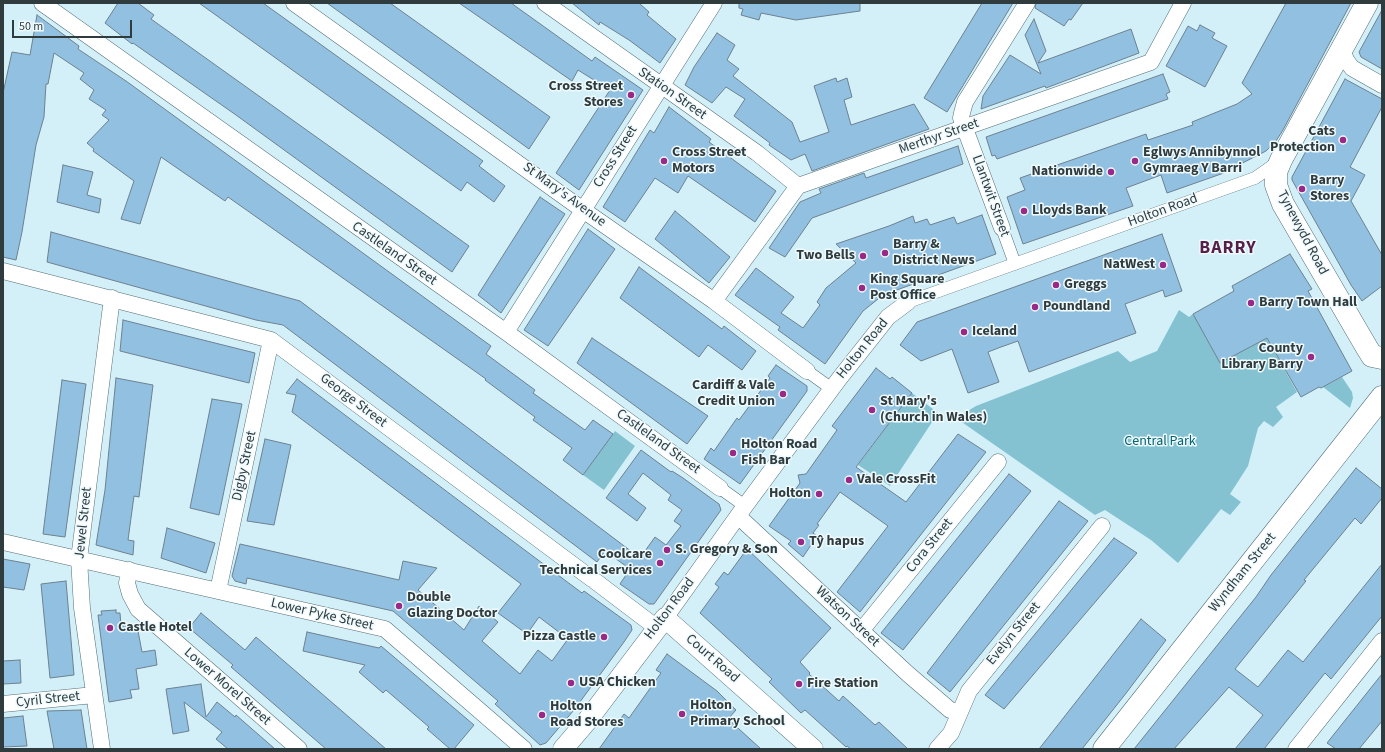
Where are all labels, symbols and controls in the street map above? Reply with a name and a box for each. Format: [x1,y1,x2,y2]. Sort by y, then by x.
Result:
scale bar [14,12,134,38]
text: 50 m [19,18,43,35]
street label: Station Street [635,64,709,124]
place label: Cross Street Stores [549,79,623,112]
marker: Cross Street Stores [626,90,636,100]
street label: Merthyr Street [897,115,981,159]
street label: Cross Street [590,123,642,191]
place label: Cats Protection [1270,124,1335,156]
marker: Cats Protection [1338,135,1348,145]
place label: Cross Street Motors [672,145,746,178]
place label: Eglwys Annibynnol Gymraeg Y Barri [1143,145,1260,178]
street label: Llantwit Street [967,153,1013,239]
marker: Cross Street Motors [659,156,669,166]
marker: Eglwys Annibynnol Gymraeg Y Barri [1130,156,1140,166]
street label: St Mary's Avenue [519,159,609,231]
place label: Nationwide [1032,164,1103,180]
marker: Nationwide [1106,167,1116,177]
place label: Barry Stores [1310,173,1349,206]
marker: Barry Stores [1297,184,1307,194]
street label: Tynewydd Road [1273,188,1331,278]
street label: Holton Road [1126,191,1200,231]
place label: Lloyds Bank [1032,203,1107,219]
marker: Lloyds Bank [1019,206,1029,216]
street label: Castleland Street [348,218,440,290]
place label: Barry & District News [893,237,975,270]
district label: BARRY [1199,238,1257,260]
place label: Two Bells [796,248,855,264]
marker: Barry & District News [880,248,890,258]
marker: Two Bells [858,251,868,261]
place label: NatWest [1103,257,1155,273]
marker: NatWest [1158,260,1168,270]
place label: King Square Post Office [870,272,945,304]
place label: Greggs [1064,277,1107,293]
marker: Greggs [1051,280,1061,290]
marker: King Square Post Office [857,283,867,293]
place label: Barry Town Hall [1259,295,1357,311]
marker: Barry Town Hall [1246,298,1256,308]
place label: Poundland [1043,299,1110,315]
marker: Poundland [1030,302,1040,312]
street label: Holton Road [834,315,892,383]
place label: Iceland [972,324,1017,340]
marker: Iceland [959,327,969,337]
place label: County Library Barry [1221,341,1303,374]
marker: County Library Barry [1306,352,1316,362]
street label: George Street [316,370,390,432]
place label: Cardiff & Vale Credit Union [692,378,775,410]
marker: Cardiff & Vale Credit Union [778,389,788,399]
place label: St Mary's (Church in Wales) [880,394,987,426]
marker: St Mary's (Church in Wales) [867,405,877,415]
street label: Castleland Street [613,406,703,478]
street label: Digby Street [229,429,261,503]
park label: Central Park [1124,434,1196,450]
place label: Holton Road Fish Bar [741,437,817,470]
marker: Holton Road Fish Bar [728,448,738,458]
place label: Vale CrossFit [857,472,936,488]
marker: Vale CrossFit [844,475,854,485]
street label: Jewel Street [72,486,96,560]
place label: Holton [769,486,811,502]
marker: Holton [814,489,824,499]
street label: Cora Street [903,515,957,577]
street label: Wyndham Street [1206,530,1280,616]
place label: Tŷ hapus [809,534,864,550]
marker: Tŷ hapus [796,537,806,547]
place label: S. Gregory & Son [675,542,778,558]
marker: S. Gregory & Son [662,545,672,555]
place label: Coolcare Technical Services [540,547,652,580]
marker: Coolcare Technical Services [655,558,665,568]
street label: Holton Road [641,575,699,643]
street label: Watson Street [812,583,882,651]
place label: Double Glazing Doctor [407,590,497,622]
street label: Lower Pyke Street [269,595,375,635]
street label: Evelyn Street [983,599,1045,669]
marker: Double Glazing Doctor [394,601,404,611]
place label: Castle Hotel [118,620,192,636]
marker: Castle Hotel [105,623,115,633]
place label: Pizza Castle [523,629,596,645]
street label: Court Road [682,631,742,687]
marker: Pizza Castle [599,632,609,642]
street label: Lower Morel Street [180,645,274,729]
place label: USA Chicken [579,675,656,691]
place label: Fire Station [807,676,878,692]
marker: USA Chicken [566,678,576,688]
marker: Fire Station [794,679,804,689]
street label: Cyril Street [15,688,81,712]
place label: Holton Primary School [690,698,785,730]
place label: Holton Road Stores [550,699,623,732]
marker: Holton Primary School [677,709,687,719]
marker: Holton Road Stores [537,710,547,720]

